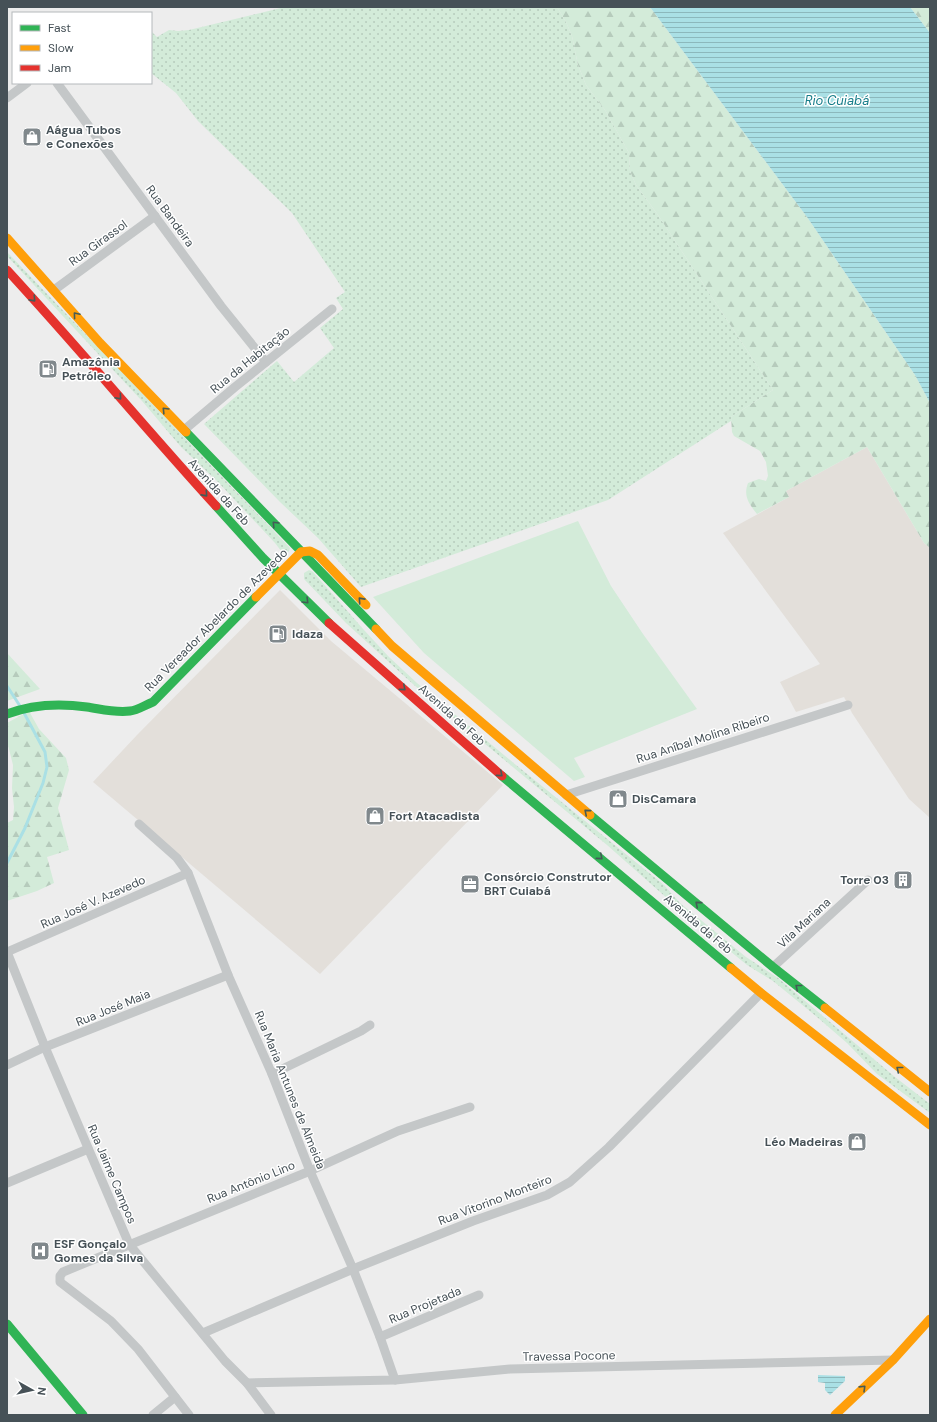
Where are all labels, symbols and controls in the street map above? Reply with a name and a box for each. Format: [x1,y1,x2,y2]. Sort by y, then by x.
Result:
legend [12,12,152,84]
text: Fast [48,20,71,36]
text: Slow [48,40,74,56]
text: Jam [48,60,71,76]
water label: Rio Cuiabá [805,92,869,109]
place label: Aágua Tubos e Conexões [46,122,121,152]
shop icon: Aágua Tubos e Conexões [21,126,43,148]
street label: Rua Bandeira [142,182,198,250]
street label: Rua Girassol [66,216,130,270]
one-way arrow [29,294,36,302]
one-way arrow [74,313,81,320]
street label: Rua da Habitação [207,323,293,397]
place label: Amazônia Petróleo [62,354,120,384]
fuel station icon: Amazônia Petróleo [37,358,59,380]
one-way arrow [114,392,121,400]
one-way arrow [162,407,170,415]
street label: Avenida da Feb [185,455,253,529]
one-way arrow [201,489,208,497]
one-way arrow [272,521,279,529]
street label: Rua Vereador Abelardo de Azevedo [141,545,291,695]
one-way arrow [301,596,309,604]
one-way arrow [358,597,366,605]
fuel station icon: Idaza [267,623,289,645]
place label: Idaza [292,626,323,642]
street label: Avenida da Feb [415,681,489,749]
one-way arrow [399,683,406,690]
street label: Rua Aníbal Molina Ribeiro [634,709,772,767]
one-way arrow [496,769,503,776]
shop icon: DisCamara [607,788,629,810]
place label: DisCamara [632,791,696,807]
shop icon: Fort Atacadista [364,805,386,827]
place label: Fort Atacadista [389,808,480,824]
one-way arrow [584,810,591,817]
one-way arrow [596,853,603,860]
place label: Consórcio Construtor BRT Cuiabá [484,869,611,899]
building icon: Torre 03 [892,869,914,891]
street label: Rua José V. Azevedo [38,872,148,932]
place label: Torre 03 [840,872,889,888]
office icon: Consórcio Construtor BRT Cuiabá [459,873,481,895]
street label: Avenida da Feb [660,891,736,957]
street label: Vila Mariana [774,894,834,952]
one-way arrow [695,902,702,909]
one-way arrow [795,985,802,992]
street label: Rua José Maia [73,986,153,1030]
street label: Rua Maria Antunes de Almeida [251,1008,329,1172]
one-way arrow [897,1066,904,1073]
street label: Rua Jaime Campos [84,1122,140,1226]
shop icon: Léo Madeiras [846,1131,868,1153]
place label: Léo Madeiras [765,1134,843,1150]
street label: Rua Antônio Lino [205,1157,297,1207]
street label: Rua Vitorino Monteiro [436,1171,554,1229]
place label: ESF Gonçalo Gomes da Silva [54,1236,143,1266]
hospital icon: ESF Gonçalo Gomes da Silva [29,1240,51,1262]
street label: Rua Projetada [387,1283,463,1327]
street label: Travessa Pocone [522,1347,616,1365]
north arrow [12,1370,52,1410]
one-way arrow [858,1385,866,1393]
text: N [34,1386,49,1396]

